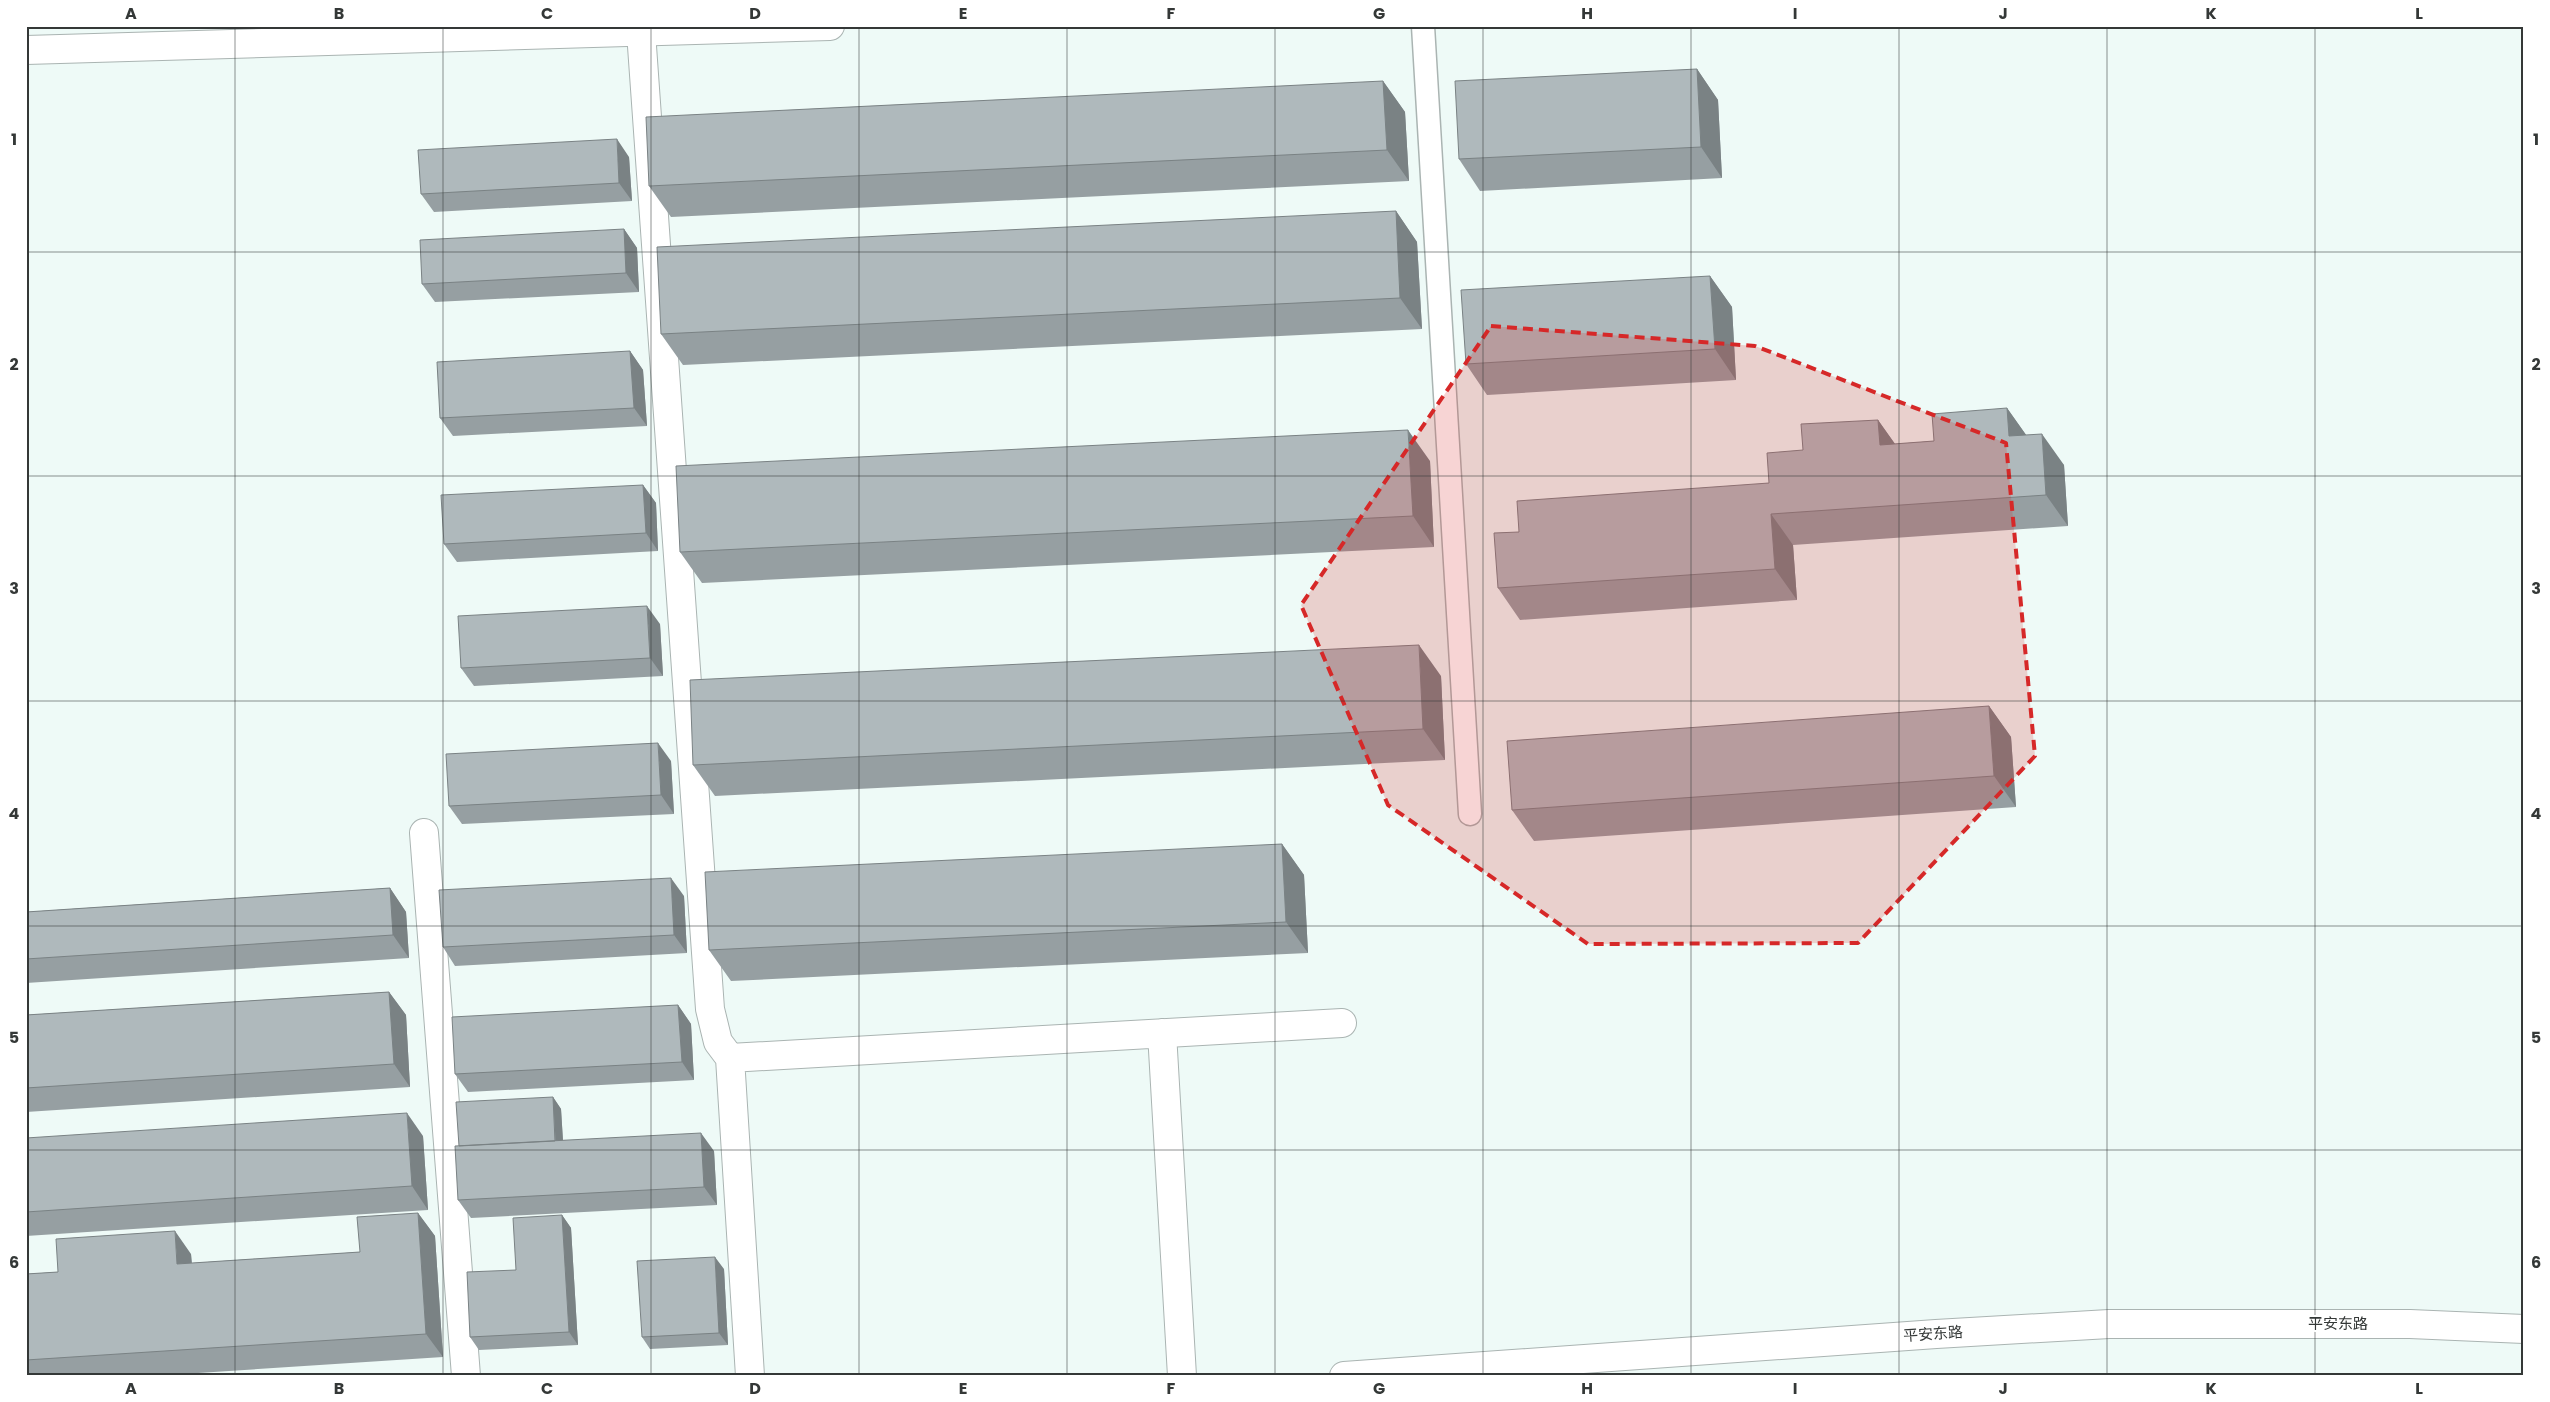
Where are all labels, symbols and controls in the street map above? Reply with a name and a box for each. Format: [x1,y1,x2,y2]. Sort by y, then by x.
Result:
text: A [125,2,137,25]
text: B [334,2,344,25]
text: C [541,2,553,25]
text: D [749,2,761,25]
text: E [959,2,967,25]
text: F [1167,2,1176,25]
text: G [1373,2,1385,25]
text: H [1581,2,1593,25]
text: I [1793,2,1797,25]
text: J [1998,2,2008,25]
text: K [2205,2,2217,25]
text: L [2415,2,2423,25]
text: 1 [11,128,17,151]
text: 1 [2533,128,2539,151]
text: 2 [9,353,19,376]
text: 2 [2531,353,2541,376]
text: 3 [9,577,19,600]
text: 3 [2531,577,2541,600]
text: 4 [9,802,20,825]
text: 4 [2531,802,2542,825]
text: 5 [9,1026,19,1049]
text: 5 [2531,1026,2541,1049]
text: 6 [9,1251,19,1274]
text: 6 [2531,1251,2541,1274]
street label: 平安东路 [2308,1313,2368,1334]
street label: 平安东路 [1902,1321,1964,1346]
text: A [125,1377,137,1400]
text: B [334,1377,344,1400]
text: C [541,1377,553,1400]
text: D [749,1377,761,1400]
text: E [959,1377,967,1400]
text: F [1167,1377,1176,1400]
text: G [1373,1377,1385,1400]
text: H [1581,1377,1593,1400]
text: I [1793,1377,1797,1400]
text: J [1998,1377,2008,1400]
text: K [2205,1377,2217,1400]
text: L [2415,1377,2423,1400]

